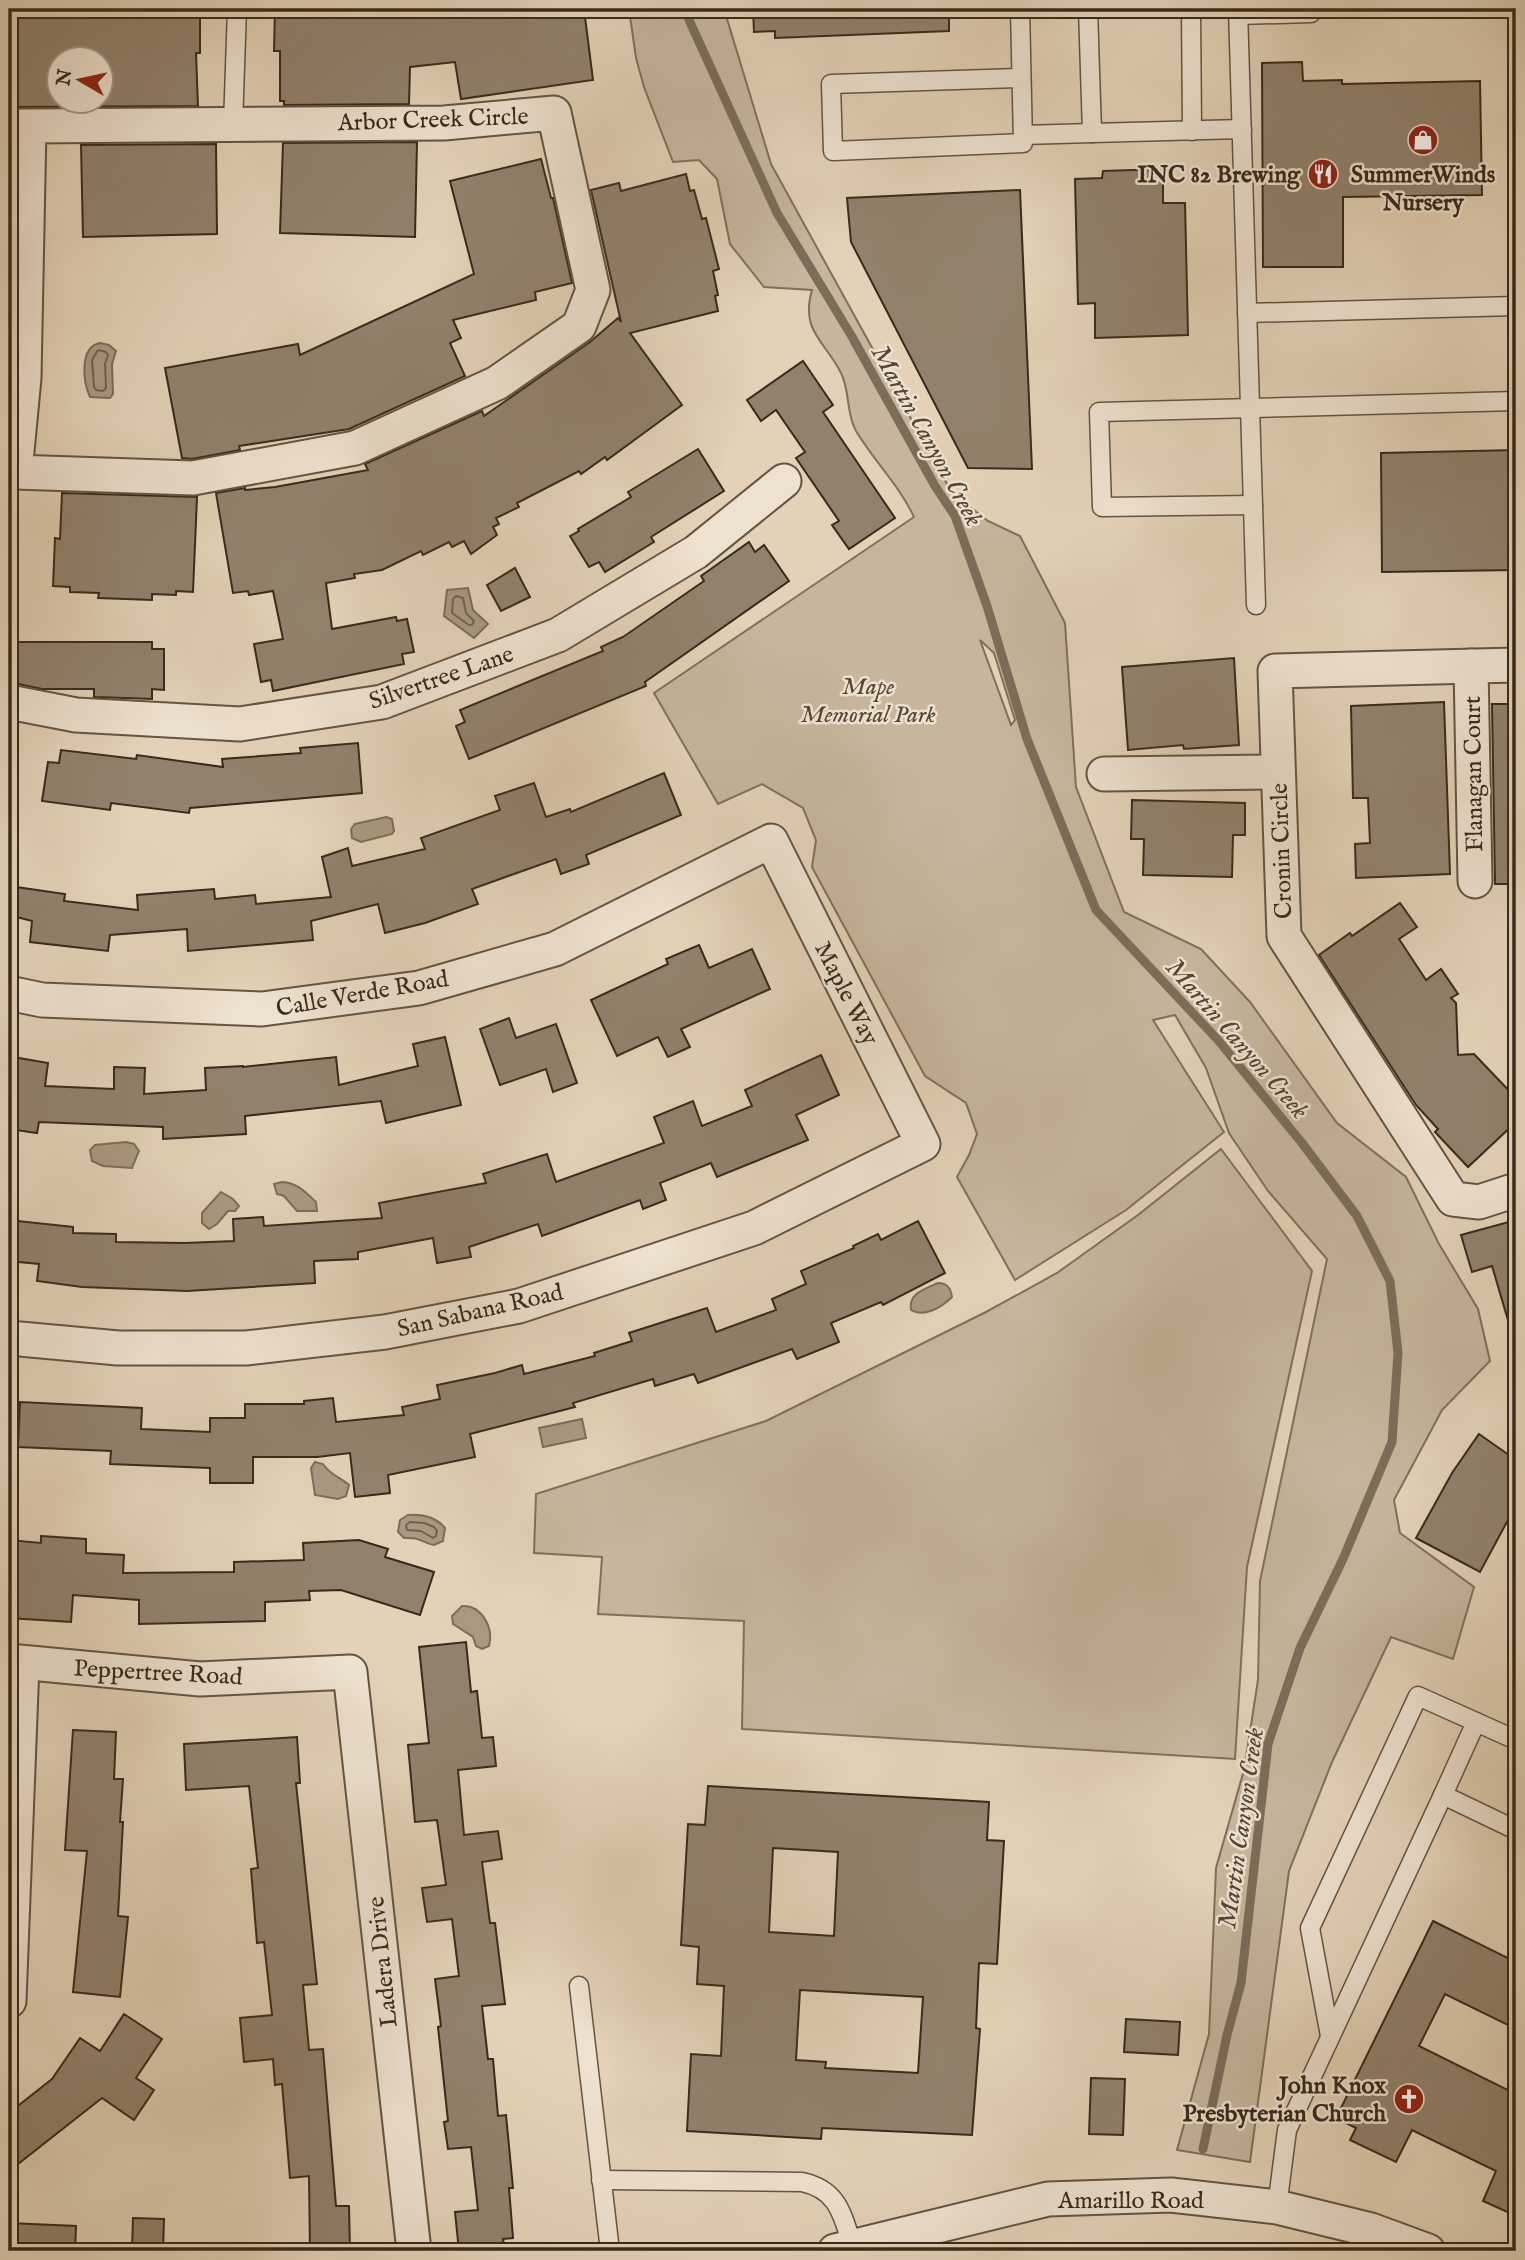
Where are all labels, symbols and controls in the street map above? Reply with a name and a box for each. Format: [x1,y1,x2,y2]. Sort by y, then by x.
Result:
north arrow [46,46,116,116]
text: N [52,67,78,89]
street label: Arbor Creek Circle [336,102,529,139]
shop icon: SummerWinds Nursery [1406,123,1440,157]
restaurant icon: INC 82 Brewing [1306,157,1340,191]
place label: INC 82 Brewing [1137,160,1301,191]
place label: SummerWinds Nursery [1351,160,1496,219]
water label: Martin Canyon Creek [863,339,990,533]
street label: Silvertree Lane [365,639,518,718]
park label: Mape Memorial Park [800,672,936,731]
street label: Flanagan Court [1458,696,1491,852]
street label: Cronin Circle [1265,782,1300,919]
street label: Maple Way [806,937,885,1051]
water label: Martin Canyon Creek [1158,952,1316,1127]
street label: Calle Verde Road [274,964,451,1025]
street label: San Sabana Road [394,1277,566,1346]
street label: Peppertree Road [73,1654,243,1693]
water label: Martin Canyon Creek [1211,1725,1272,1931]
street label: Ladera Drive [361,1895,406,2029]
place label: John Knox Presbyterian Church [1182,2071,1386,2130]
church icon: John Knox Presbyterian Church [1392,2082,1426,2116]
street label: Amarillo Road [1057,2186,1204,2217]

